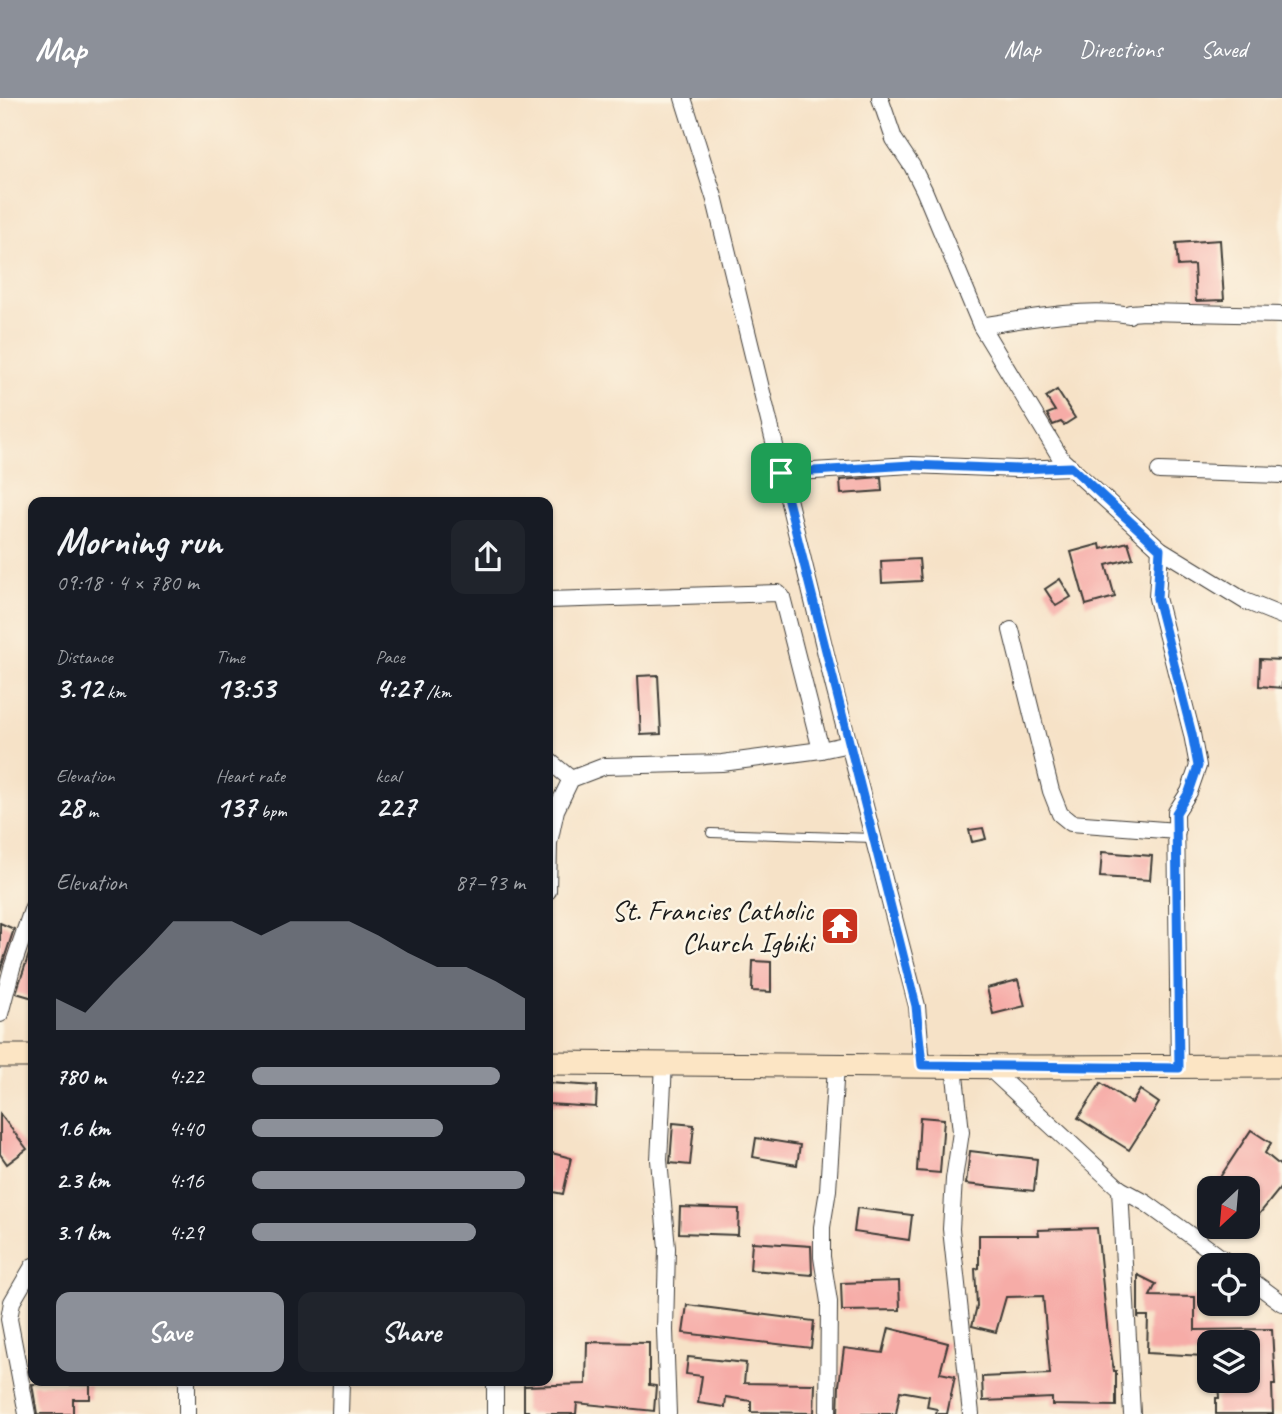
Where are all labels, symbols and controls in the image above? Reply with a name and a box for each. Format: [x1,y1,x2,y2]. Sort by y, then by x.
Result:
text: Map [35,28,86,70]
text: Map [1004,34,1041,64]
text: Directions [1079,34,1162,64]
text: Saved [1200,34,1247,64]
pin [751,443,811,503]
icon: arrive [762,454,800,492]
text: Morning run [56,518,222,565]
button: share [451,520,525,594]
text: 09:18 · 4 × 780 m [56,568,199,597]
text: Distance [56,645,113,669]
text: Time [216,645,245,669]
text: Pace [375,645,405,669]
text: 3.12 [56,669,102,707]
text: 13:53 [216,669,275,707]
text: 4:27 [375,669,422,707]
text: km [102,680,126,704]
text: /km [422,680,451,704]
text: Elevation [56,764,114,788]
text: Heart rate [216,764,285,788]
text: kcal [375,764,400,788]
text: 28 [56,788,83,826]
text: 137 [216,788,256,826]
text: 227 [375,788,416,826]
text: m [83,799,98,823]
text: bpm [256,799,287,823]
text: Elevation [56,868,127,897]
text: 87–93 m [455,868,525,897]
place label: St. Francies Catholic Church Igbiki [612,893,817,960]
temple icon: St. Francies Catholic Church Igbiki [819,905,861,947]
text: 780 m [56,1062,106,1091]
text: 4:22 [168,1062,204,1091]
text: 1.6 km [56,1114,110,1143]
text: 4:40 [168,1114,204,1143]
text: 2.3 km [56,1166,110,1195]
text: 4:16 [168,1166,204,1195]
north arrow [1197,1176,1260,1239]
map controls [1197,1176,1260,1393]
text: 3.1 km [56,1218,110,1247]
text: 4:29 [168,1218,204,1247]
button: locate [1197,1253,1260,1316]
button: Save [56,1292,284,1372]
button: Share [298,1292,525,1372]
button: layers [1197,1330,1260,1393]

